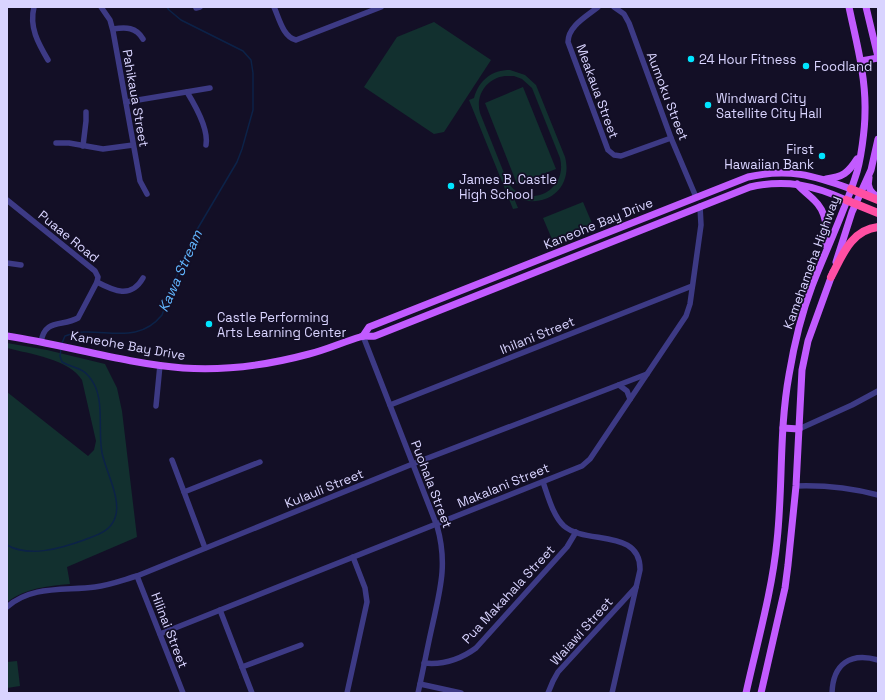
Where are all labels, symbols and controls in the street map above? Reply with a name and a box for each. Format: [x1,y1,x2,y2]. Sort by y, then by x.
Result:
street label: Meakaua Street [573,42,622,141]
street label: Pahikaua Street [119,48,152,148]
street label: Aumoku Street [643,50,692,143]
place label: 24 Hour Fitness [699,51,796,68]
marker: 24 Hour Fitness [686,54,696,64]
place label: Foodland [814,58,872,75]
marker: Foodland [801,61,811,71]
place label: Windward City Satellite City Hall [716,90,822,122]
marker: Windward City Satellite City Hall [703,100,713,110]
place label: First Hawaiian Bank [724,141,814,173]
marker: First Hawaiian Bank [817,151,827,161]
place label: James B. Castle High School [459,171,557,203]
marker: James B. Castle High School [446,181,456,191]
street label: Kamehameha Highway [779,193,844,331]
street label: Kaneohe Bay Drive [541,194,655,253]
street label: Puaae Road [35,207,103,266]
water label: Kawa Stream [154,226,206,315]
place label: Castle Performing Arts Learning Center [217,309,346,341]
street label: Ihilani Street [497,313,577,358]
marker: Castle Performing Arts Learning Center [204,319,214,329]
street label: Kaneohe Bay Drive [69,327,187,364]
street label: Puohala Street [407,438,456,531]
street label: Makalani Street [455,459,552,512]
street label: Kulauli Street [282,465,366,512]
street label: Pua Makahala Street [458,541,559,647]
street label: Hilinai Street [147,590,192,670]
street label: Waiawi Street [546,594,616,669]

